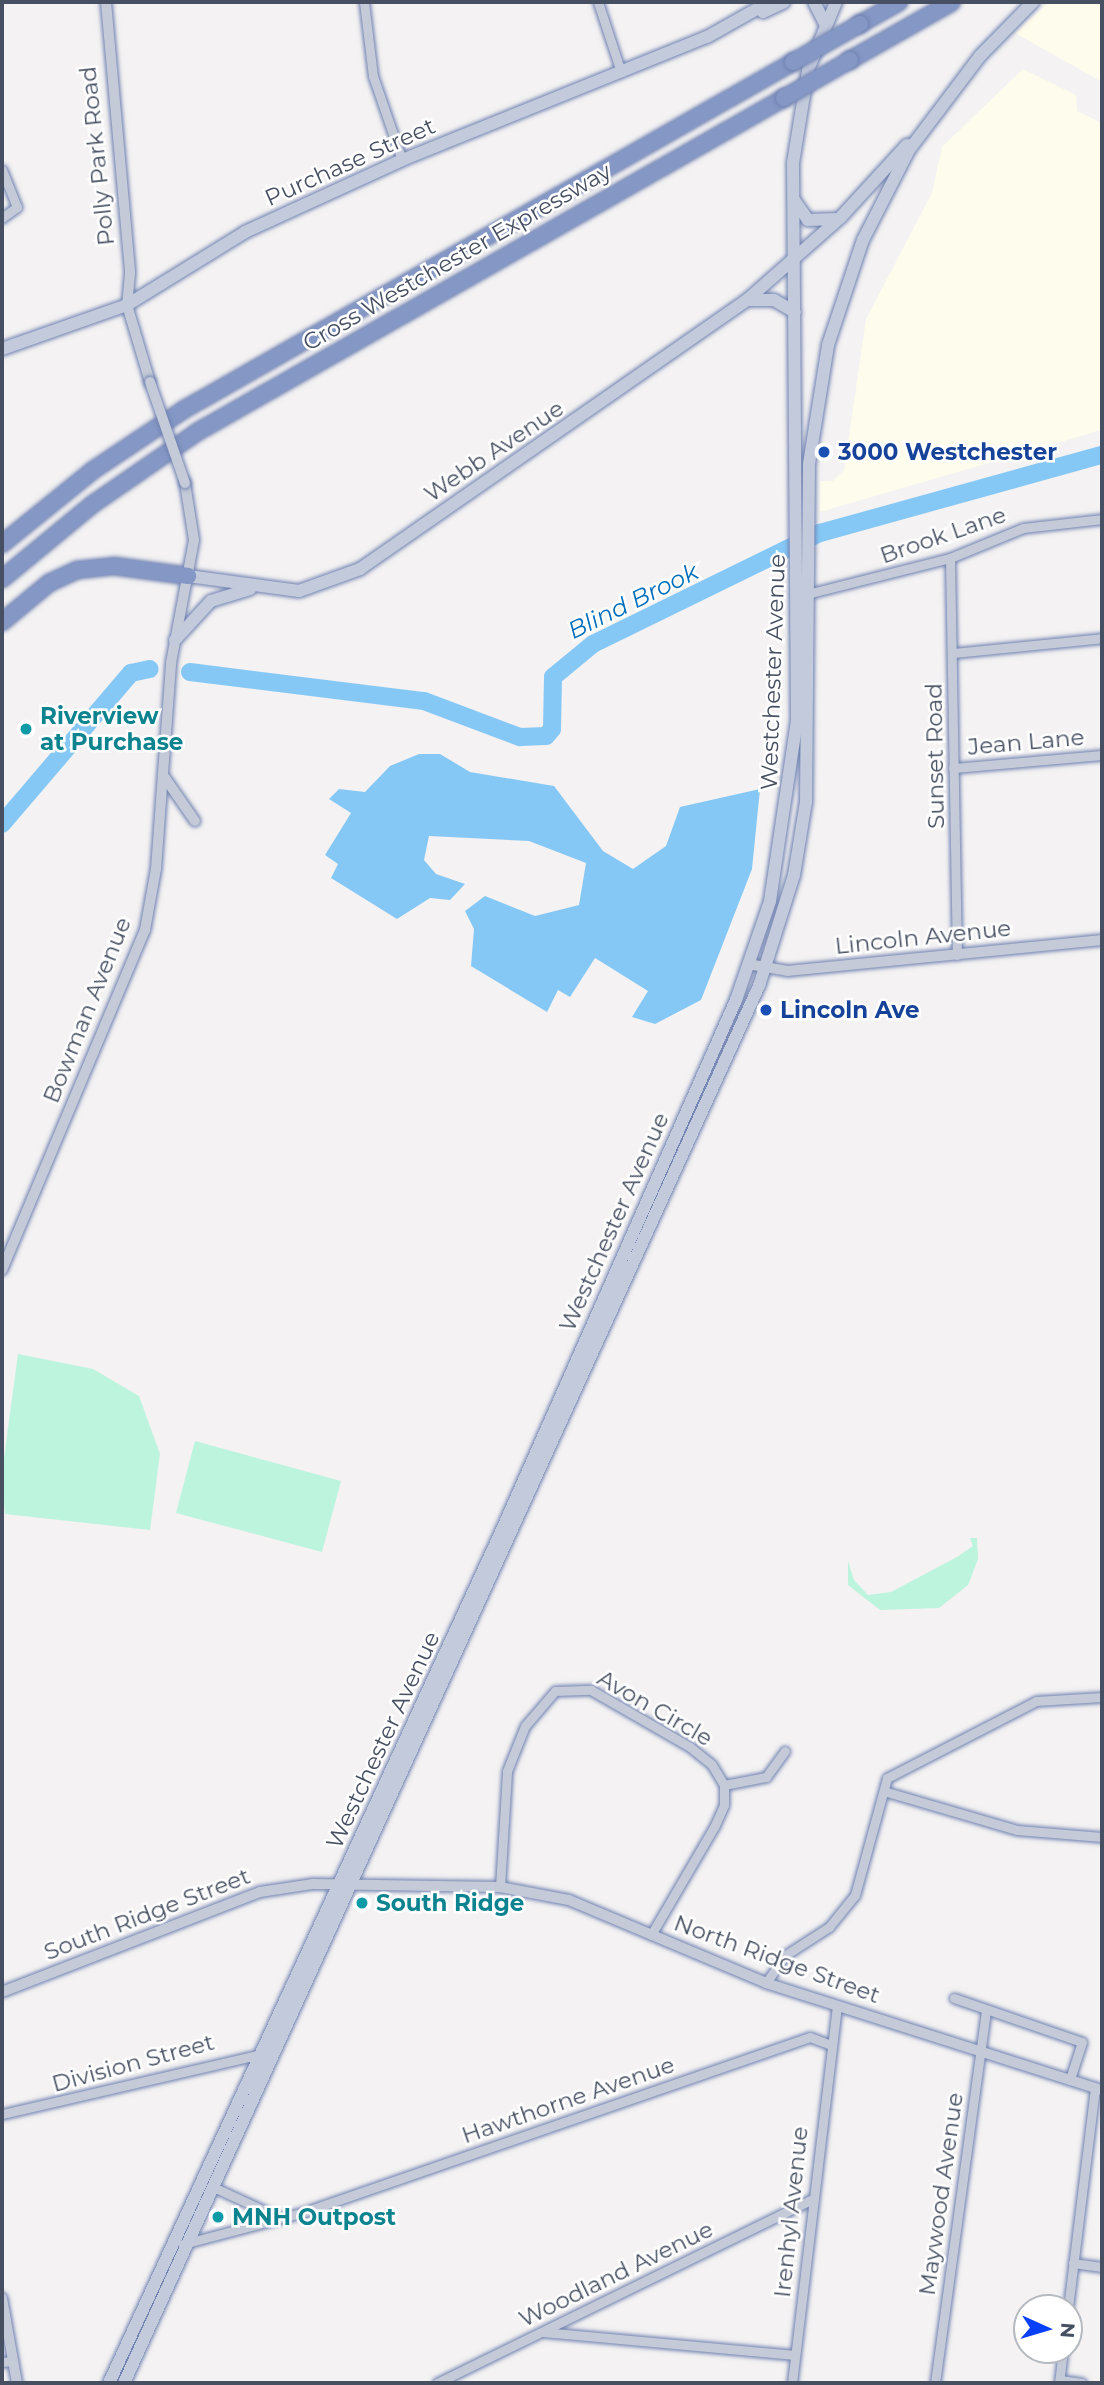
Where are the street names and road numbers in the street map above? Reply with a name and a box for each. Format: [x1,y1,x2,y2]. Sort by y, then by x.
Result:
street label: Polly Park Road [74,65,120,247]
street label: Purchase Street [261,112,439,212]
street label: Cross Westchester Expressway [298,157,616,357]
street label: Webb Avenue [419,394,569,508]
street label: Brook Lane [876,501,1010,569]
street label: Westchester Avenue [755,553,791,791]
street label: Sunset Road [920,683,950,829]
street label: Jean Lane [967,723,1085,761]
street label: Bowman Avenue [37,913,137,1107]
street label: Lincoln Avenue [834,914,1012,960]
street label: Westchester Avenue [553,1108,675,1336]
street label: Westchester Avenue [320,1627,446,1853]
street label: Avon Circle [593,1664,717,1752]
street label: South Ridge Street [40,1862,254,1966]
street label: North Ridge Street [670,1909,884,2009]
street label: Division Street [49,2028,217,2098]
street label: Hawthorne Avenue [458,2051,678,2149]
street label: Maywood Avenue [913,2091,969,2297]
street label: Irenhyl Avenue [768,2125,814,2299]
street label: Woodland Avenue [514,2215,718,2333]

